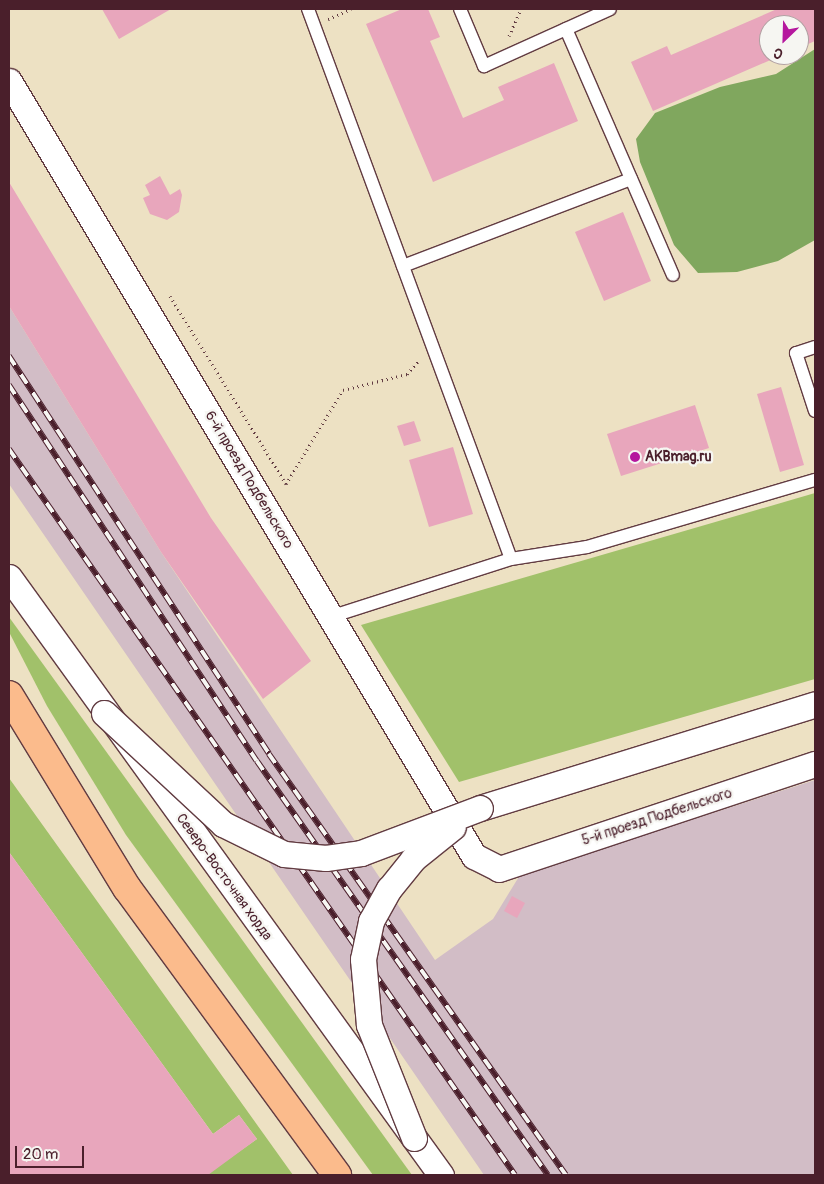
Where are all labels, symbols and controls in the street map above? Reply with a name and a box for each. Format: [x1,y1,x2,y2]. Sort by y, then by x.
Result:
north arrow [759,15,809,65]
text: С [771,44,786,63]
street label: 6-й проезд Подбельского [201,408,297,552]
place label: AKBmag.ru [645,449,712,465]
marker: AKBmag.ru [629,451,641,463]
street label: 5-й проезд Подбельского [580,785,734,849]
street label: Северо-Восточная хорда [172,810,276,944]
scale bar [18,1136,86,1168]
text: 20 m [23,1145,58,1164]

